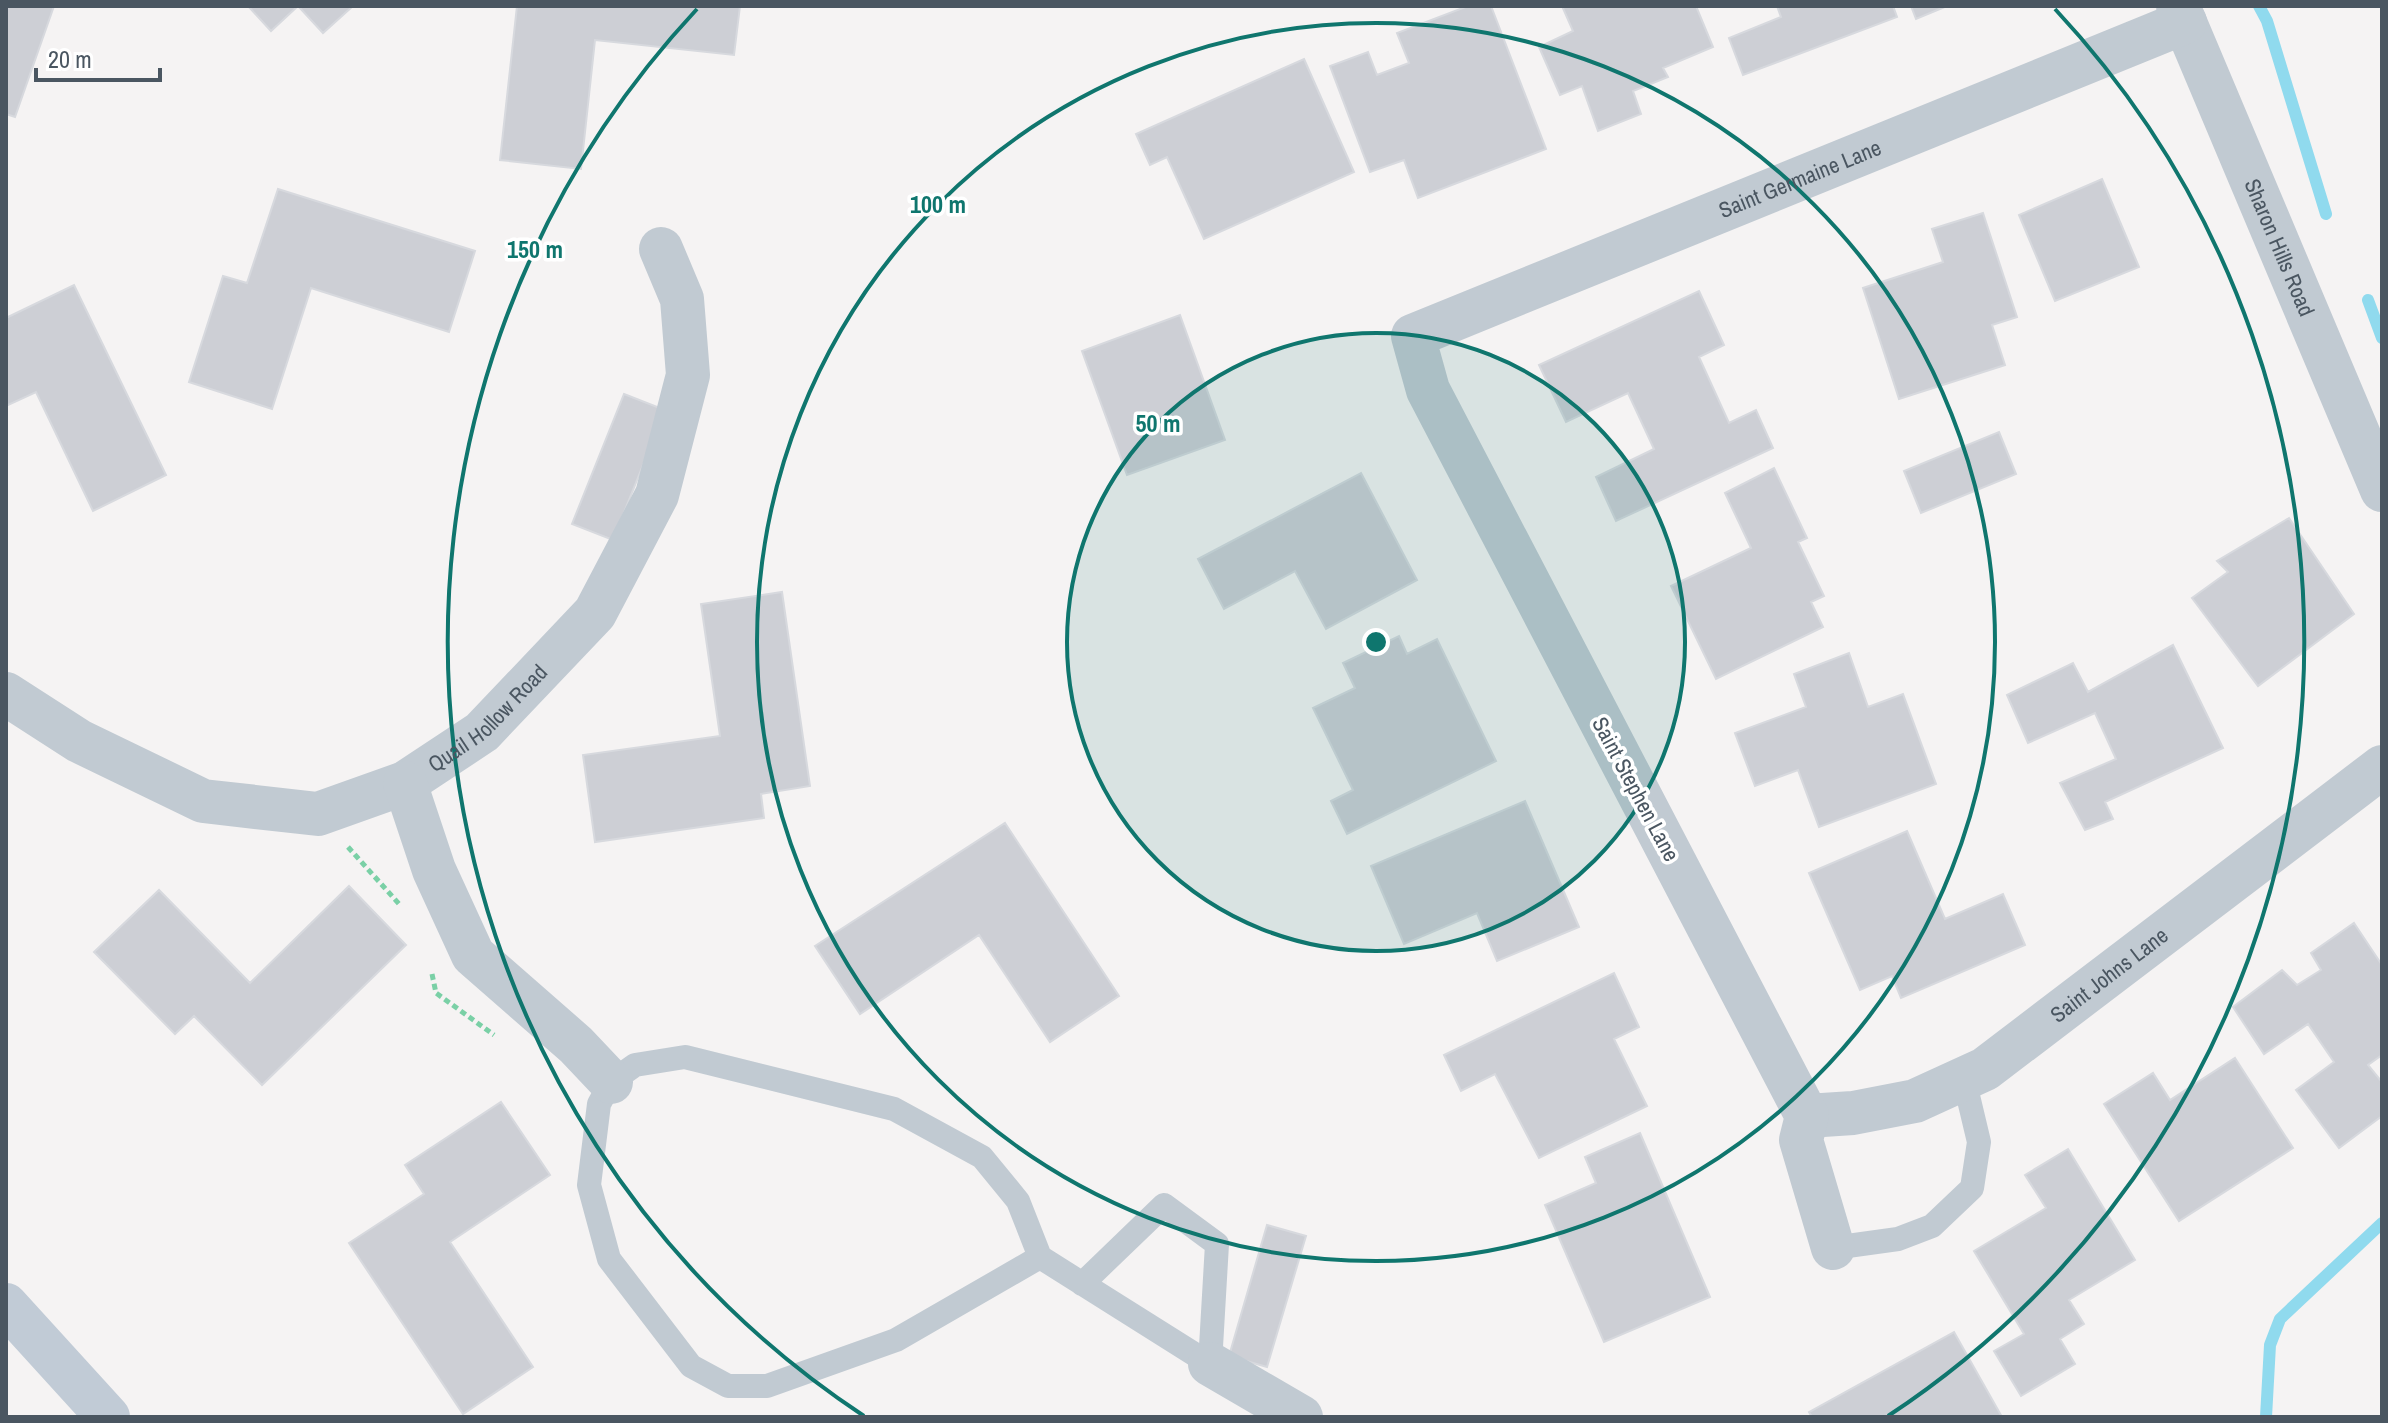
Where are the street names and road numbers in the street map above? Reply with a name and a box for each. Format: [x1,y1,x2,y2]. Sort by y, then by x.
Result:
street label: Saint Germaine Lane [1714,132,1885,225]
street label: Sharon Hills Road [2237,174,2322,321]
street label: Quail Hollow Road [422,658,554,779]
street label: Saint Stephen Lane [1585,712,1687,866]
street label: Saint Johns Lane [2044,920,2174,1029]

